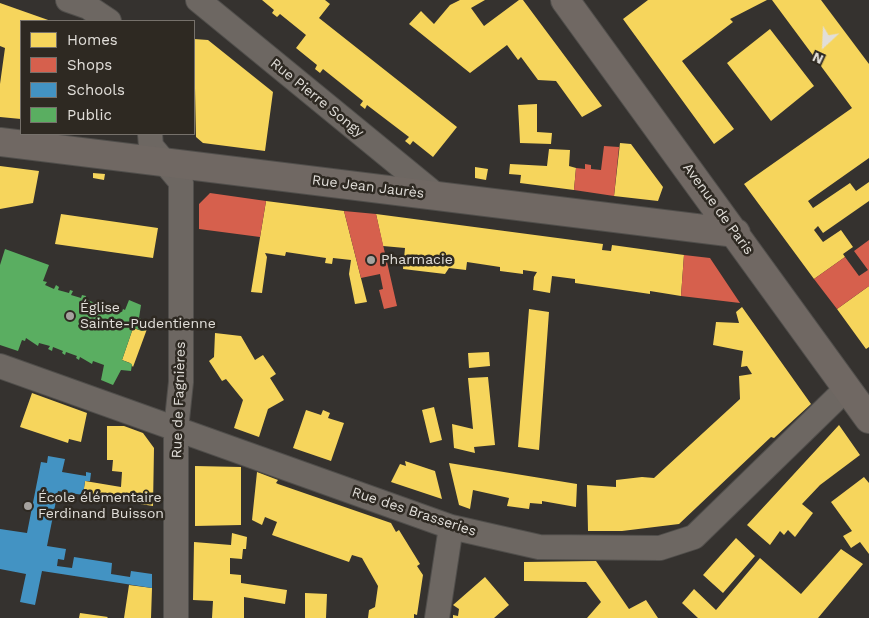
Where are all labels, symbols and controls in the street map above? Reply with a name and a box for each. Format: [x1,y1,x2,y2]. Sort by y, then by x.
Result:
legend [20,20,195,135]
north arrow [799,20,849,70]
text: Homes [67,31,118,49]
text: N [810,49,826,68]
street label: Rue Pierre Songy [267,55,367,141]
text: Shops [67,56,112,74]
text: Schools [67,81,125,99]
text: Public [67,106,112,124]
street label: Avenue de Paris [679,160,757,258]
street label: Rue Jean Jaurès [311,172,425,202]
place label: Pharmacie [381,252,453,268]
marker: Pharmacie [365,254,377,266]
place label: Église Sainte-Pudentienne [80,300,216,332]
marker: Église Sainte-Pudentienne [64,310,76,322]
street label: Rue de Fagnières [169,341,189,459]
street label: Rue des Brasseries [350,484,478,540]
place label: École élémentaire Ferdinand Buisson [38,490,164,522]
marker: École élémentaire Ferdinand Buisson [22,500,34,512]

